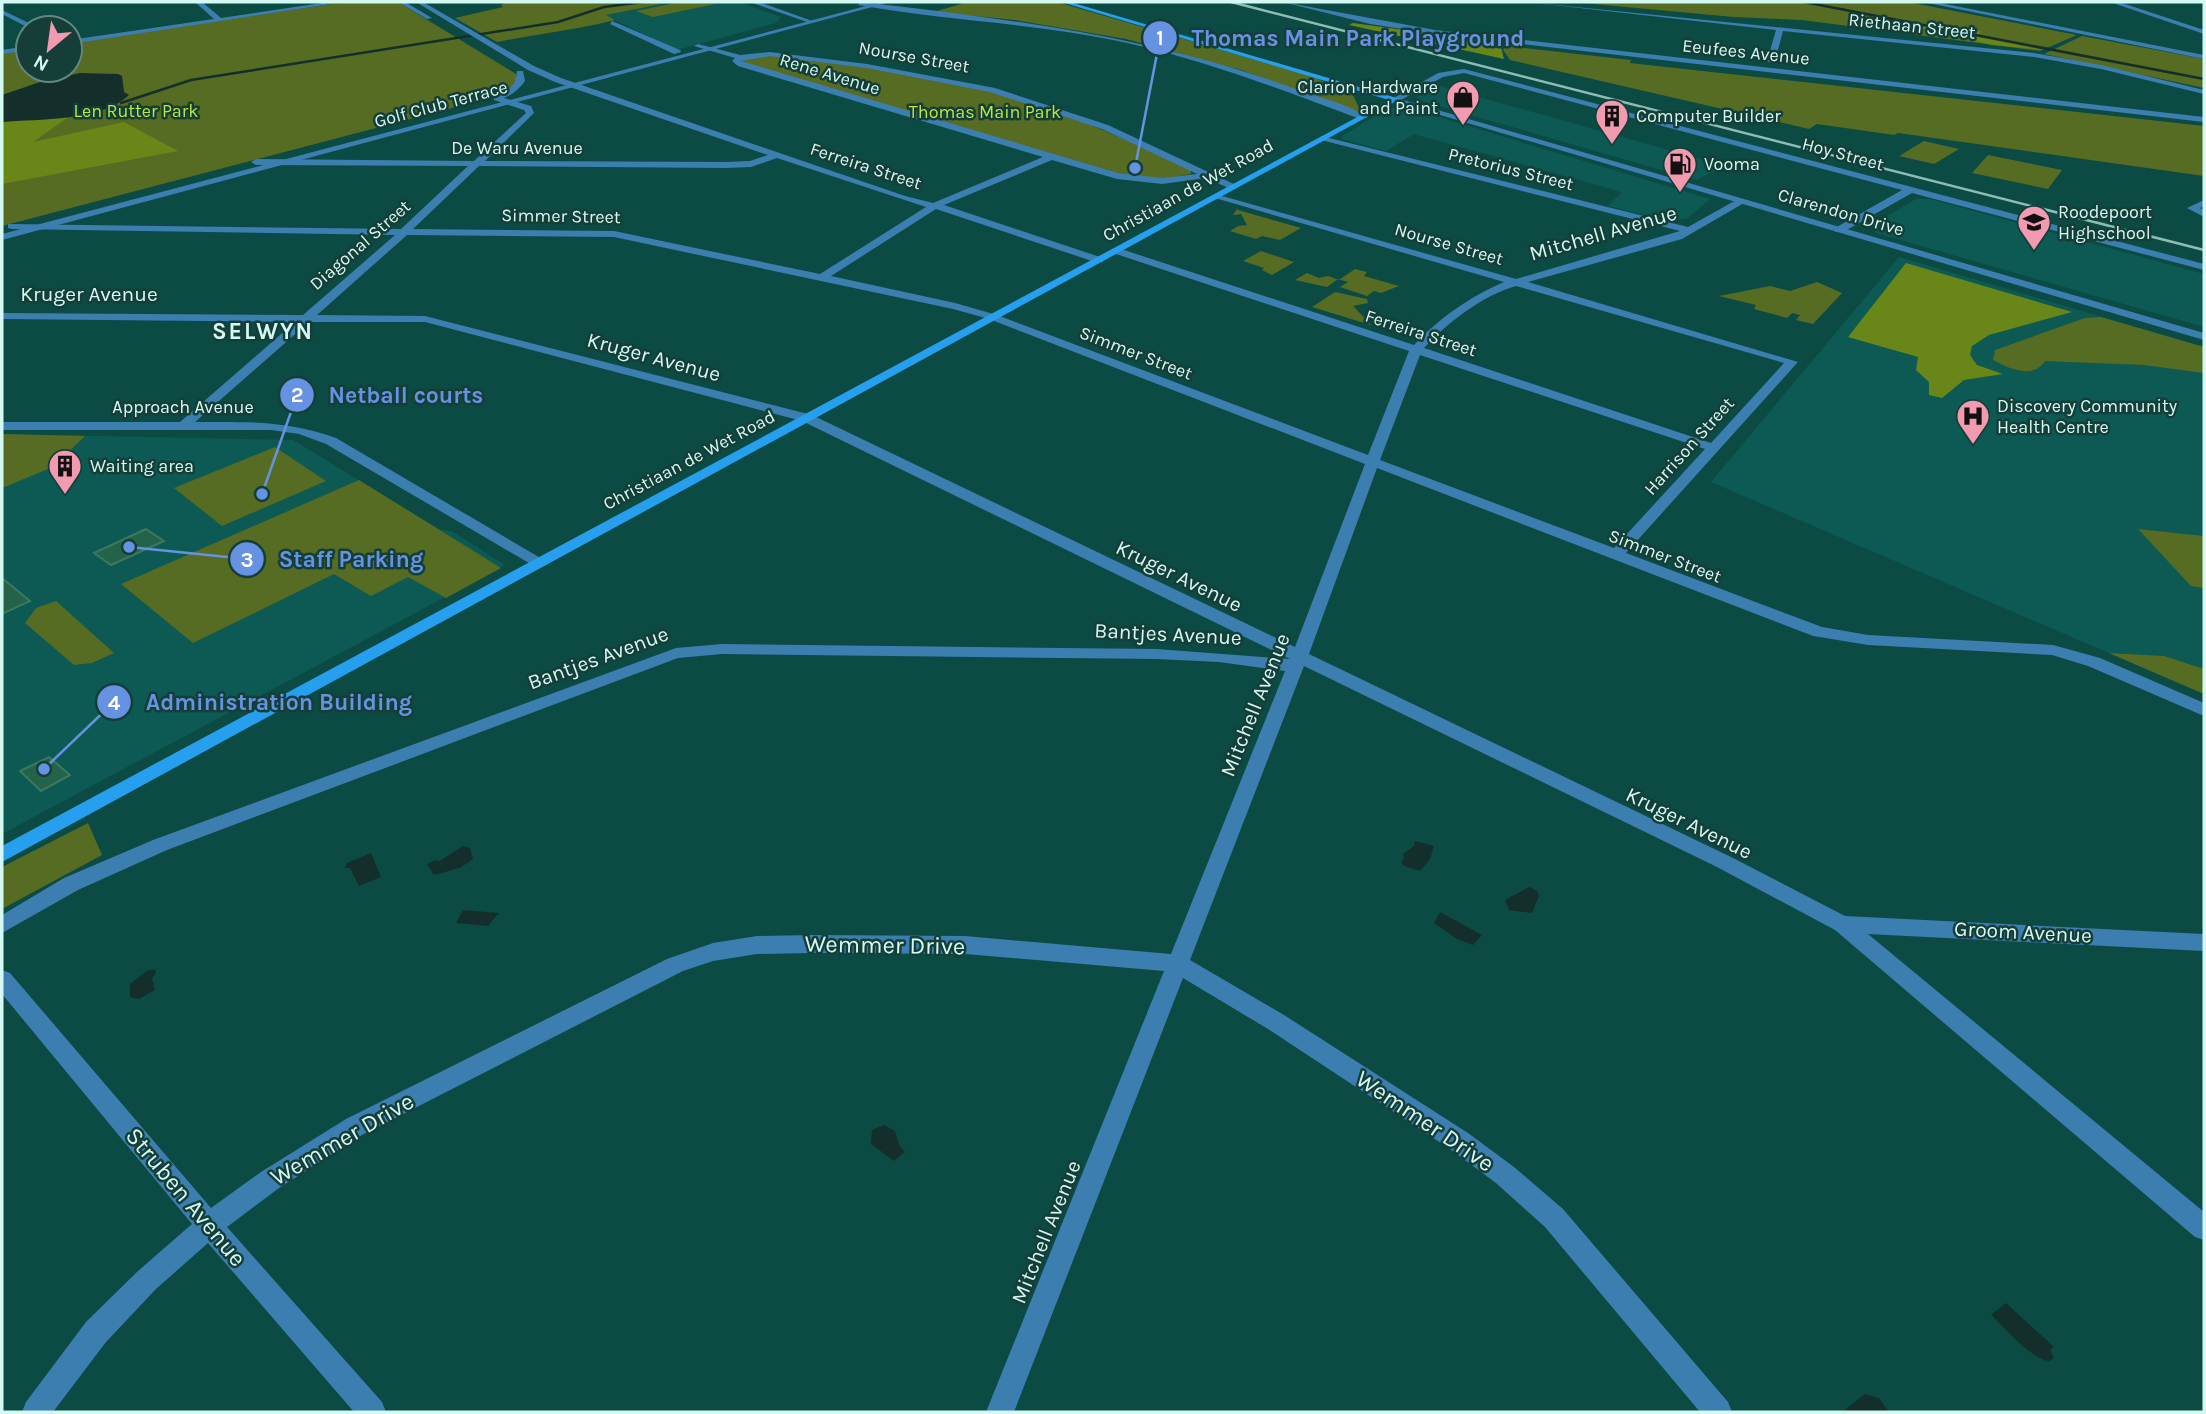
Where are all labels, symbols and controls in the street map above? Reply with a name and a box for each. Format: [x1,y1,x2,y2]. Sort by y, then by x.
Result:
street label: Riethaan Street [1847,8,1977,44]
north arrow [14,14,84,84]
callout: Thomas Main Park Playground [1143,16,1538,60]
text: Thomas Main Park Playground [1192,25,1524,52]
text: 1 [1156,26,1164,50]
street label: Eeufees Avenue [1681,34,1811,70]
street label: Nourse Street [857,36,971,78]
street label: Rene Avenue [777,48,883,100]
text: N [30,50,53,76]
street label: Golf Club Terrace [372,76,510,132]
place label: Clarion Hardware and Paint [1297,76,1438,119]
shop icon: Clarion Hardware and Paint [1444,78,1482,127]
building icon: Computer Builder [1593,97,1631,146]
park label: Len Rutter Park [74,100,198,122]
park label: Thomas Main Park [909,101,1061,123]
place label: Computer Builder [1636,105,1781,127]
street label: Hoy Street [1800,133,1887,176]
street label: Christiaan de Wet Road [1099,134,1277,246]
street label: De Waru Avenue [451,137,583,159]
street label: Ferreira Street [807,138,925,194]
street label: Pretorius Street [1446,143,1576,195]
fuel station icon: Vooma [1661,145,1699,194]
place label: Vooma [1704,153,1760,175]
street label: Clarendon Drive [1775,183,1907,241]
street label: Diagonal Street [305,195,415,295]
street label: Mitchell Avenue [1527,201,1679,265]
place label: Roodepoort Highschool [2058,201,2152,244]
school or university icon: Roodepoort Highschool [2015,203,2053,252]
street label: Simmer Street [501,204,621,228]
street label: Nourse Street [1392,218,1506,270]
street label: Kruger Avenue [20,282,158,306]
street label: Ferreira Street [1362,305,1480,361]
district label: SELWYN [212,318,314,345]
street label: Simmer Street [1076,321,1196,385]
street label: Kruger Avenue [585,328,723,386]
callout: Netball courts [280,373,498,417]
text: Netball courts [328,382,484,409]
text: 2 [291,383,303,407]
street label: Harrison Street [1639,392,1739,499]
place label: Discovery Community Health Centre [1997,395,2178,438]
street label: Approach Avenue [112,396,254,418]
hospital icon: Discovery Community Health Centre [1954,397,1992,446]
street label: Christiaan de Wet Road [599,405,779,515]
building icon: Waiting area [46,447,84,496]
place label: Waiting area [90,455,194,477]
street label: Simmer Street [1605,524,1725,588]
street label: Kruger Avenue [1112,535,1246,617]
callout: Staff Parking [230,537,438,581]
text: Staff Parking [279,546,423,573]
text: 3 [240,548,254,572]
street label: Bantjes Avenue [1094,618,1242,650]
street label: Bantjes Avenue [525,621,671,695]
street label: Mitchell Avenue [1215,630,1295,780]
callout: Administration Building [97,680,426,724]
text: Administration Building [146,689,412,716]
text: 4 [108,691,121,715]
street label: Kruger Avenue [1622,782,1756,864]
street label: Groom Avenue [1954,916,2092,948]
street label: Wemmer Drive [804,930,966,960]
street label: Wemmer Drive [1351,1064,1499,1178]
street label: Wemmer Drive [265,1087,419,1191]
street label: Struben Avenue [120,1122,252,1272]
street label: Mitchell Avenue [1006,1157,1086,1307]

